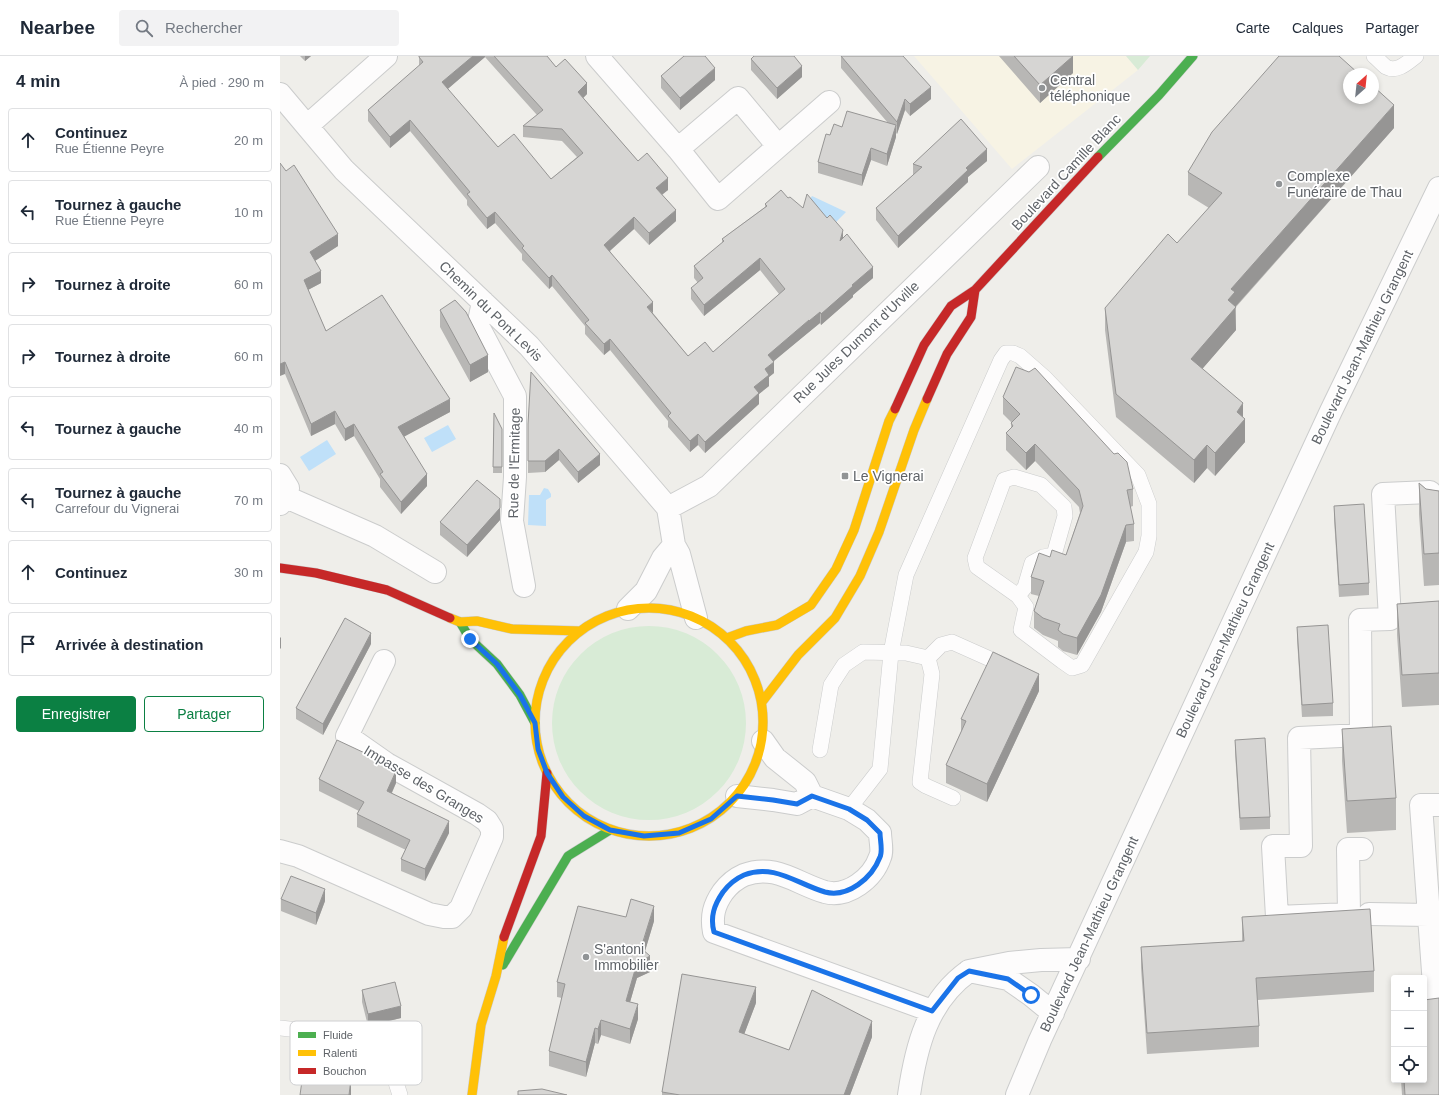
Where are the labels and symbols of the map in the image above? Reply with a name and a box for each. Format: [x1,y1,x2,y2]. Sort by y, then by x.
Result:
north arrow [1343,68,1379,104]
place label: Central téléphonique [1050,72,1130,104]
marker: Central téléphonique [1037,83,1047,93]
street label: Boulevard Camille Blanc [1008,111,1124,233]
place label: Complexe Funéraire de Thau [1287,168,1402,200]
marker: Complexe Funéraire de Thau [1274,179,1284,189]
street label: Boulevard Jean-Mathieu Grangent [1308,247,1416,447]
street label: Chemin du Pont Levis [436,258,546,364]
street label: Rue Jules Dumont d'Urville [790,278,922,406]
street label: Rue de l'Ermitage [505,407,523,519]
place label: Le Vignerai [853,468,924,484]
marker: Le Vignerai [840,471,850,481]
street label: Boulevard Jean-Mathieu Grangent [1173,540,1278,740]
route end [461,630,479,648]
street label: Impasse des Granges [361,742,487,826]
street label: Boulevard Jean-Mathieu Grangent [1037,834,1142,1034]
place label: S'antoni Immobilier [594,941,659,973]
marker: S'antoni Immobilier [581,952,591,962]
route start [1022,986,1040,1004]
legend [290,1021,422,1085]
text: Fluide [323,1029,353,1041]
text: Ralenti [323,1047,357,1059]
text: Bouchon [323,1065,366,1077]

